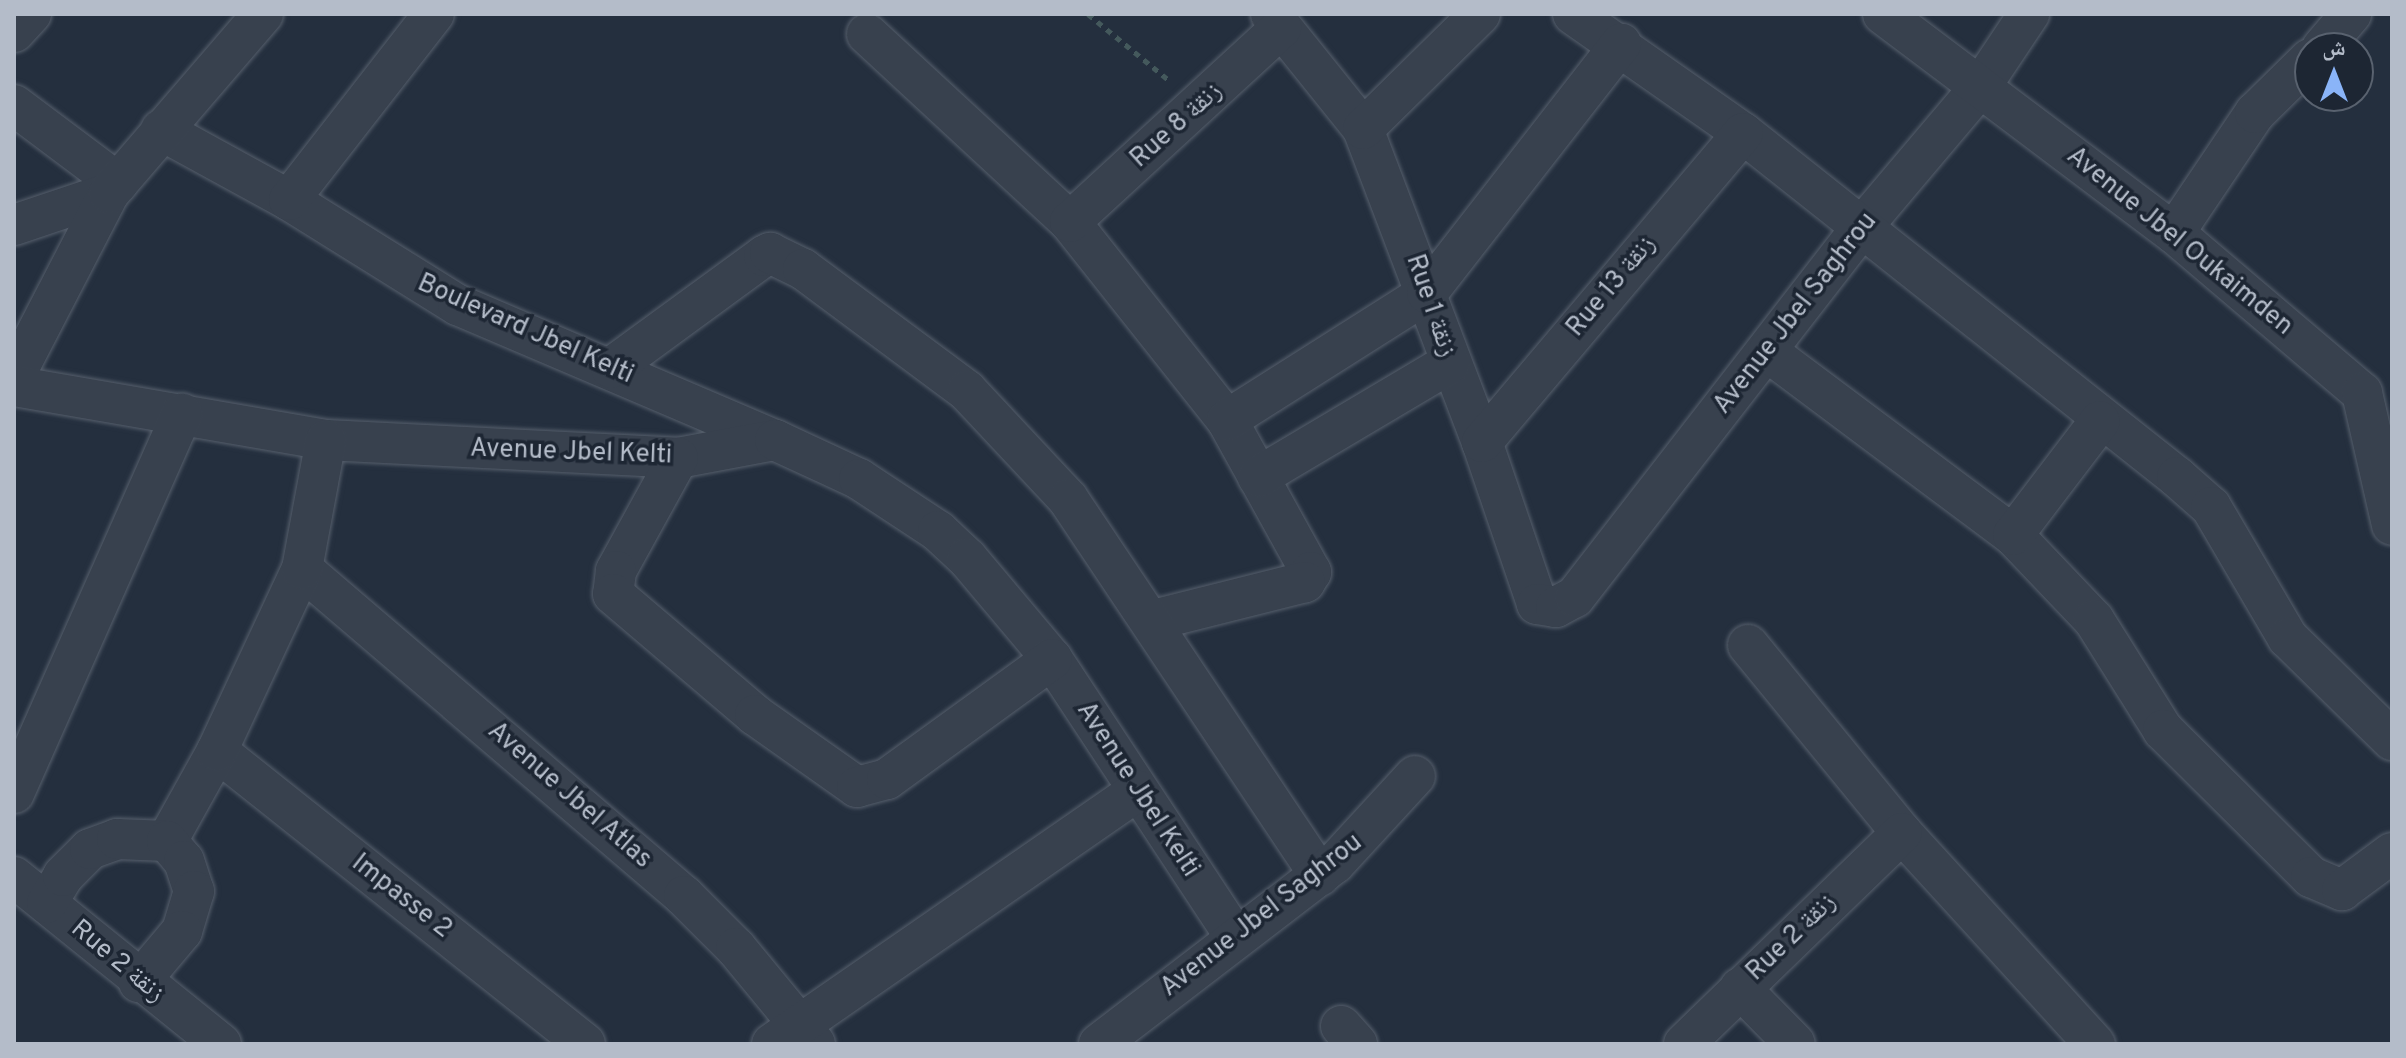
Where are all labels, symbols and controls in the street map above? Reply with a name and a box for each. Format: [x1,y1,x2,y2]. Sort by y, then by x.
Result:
north arrow [2294,32,2374,112]
text: ش [2322,36,2346,63]
street label: Rue 8 زنقة [1125,77,1229,175]
street label: Avenue Jbel Oukaimden [2060,141,2298,343]
street label: Avenue Jbel Saghrou [1708,207,1884,421]
street label: Rue 13 زنقة [1561,230,1663,344]
street label: Rue 1 زنقة [1398,251,1462,361]
street label: Boulevard Jbel Kelti [412,268,638,392]
street label: Avenue Jbel Kelti [469,434,673,472]
street label: Avenue Jbel Kelti [1069,697,1205,883]
street label: Avenue Jbel Atlas [480,716,658,876]
street label: Avenue Jbel Saghrou [1155,828,1369,1004]
street label: Impasse 2 [345,848,457,946]
street label: Rue 2 زنقة [1741,888,1843,988]
street label: Rue 2 زنقة [64,914,170,1010]

